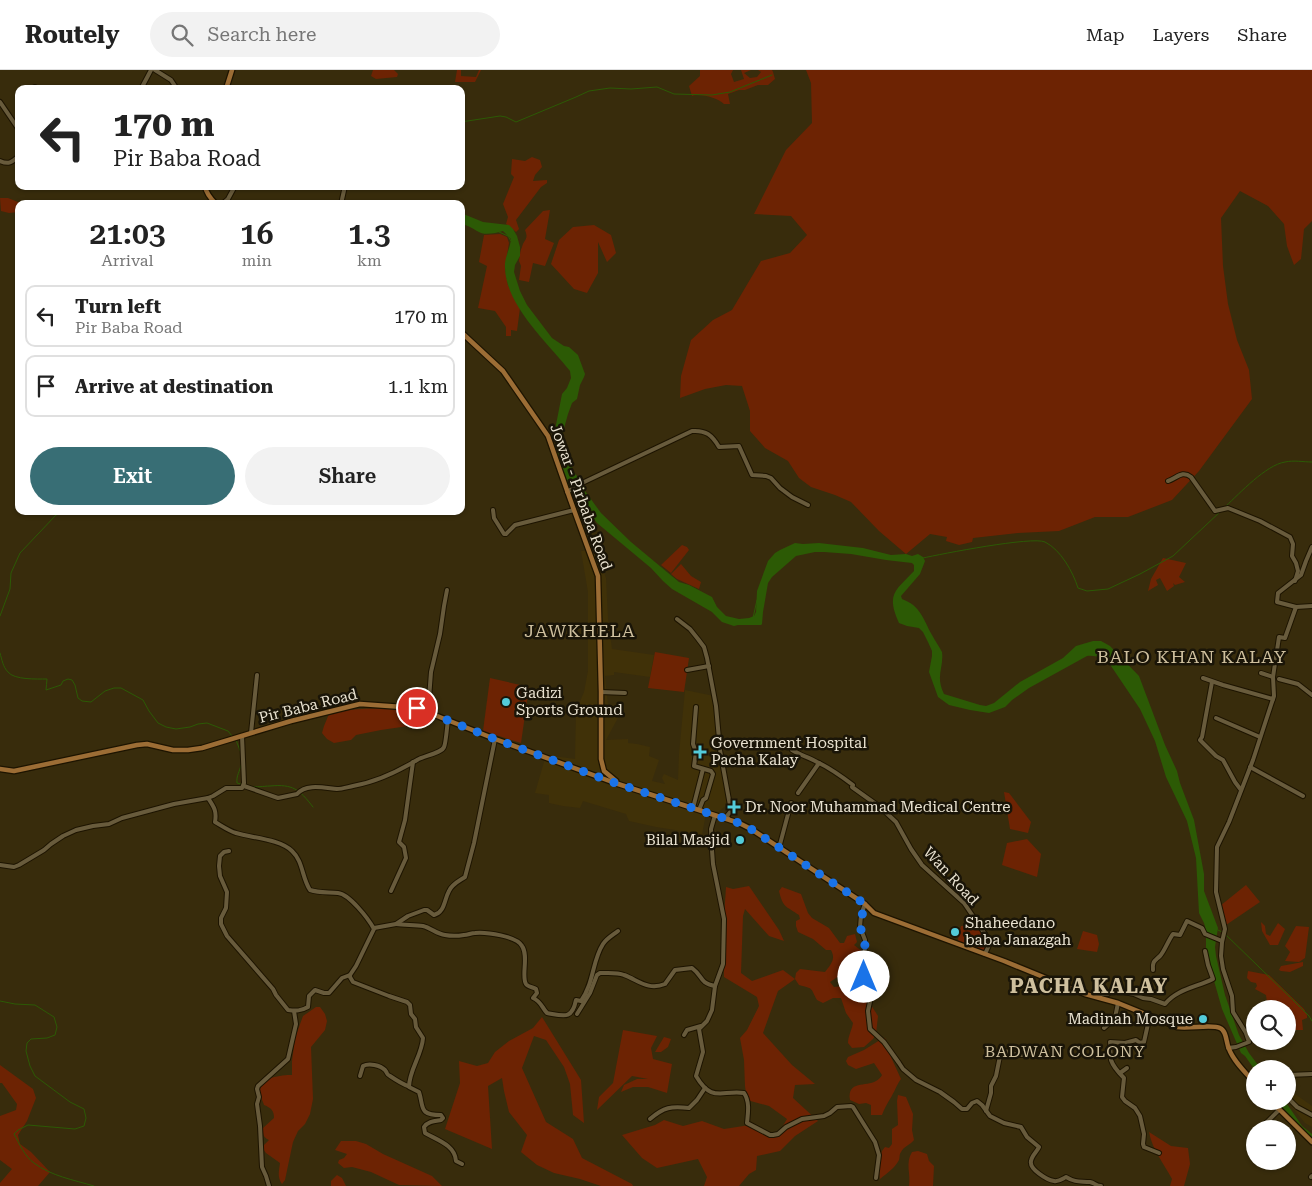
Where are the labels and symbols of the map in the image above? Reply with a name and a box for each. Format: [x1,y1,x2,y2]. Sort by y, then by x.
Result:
street label: Jowar - Pirbaba Road [546,421,616,573]
district label: JAWKHELA [524,620,636,641]
district label: BALO KHAN KALAY [1097,646,1287,667]
place label: Gadizi Sports Ground [516,684,623,719]
street label: Pir Baba Road [257,685,359,727]
pin [396,687,438,729]
marker: Gadizi Sports Ground [500,696,512,708]
place label: Government Hospital Pacha Kalay [711,734,867,769]
marker: Government Hospital Pacha Kalay [693,745,707,759]
place label: Dr. Noor Muhammad Medical Centre [745,798,1011,816]
marker: Dr. Noor Muhammad Medical Centre [727,800,741,814]
place label: Bilal Masjid [646,831,730,849]
marker: Bilal Masjid [734,834,746,846]
street label: Wan Road [920,843,983,909]
place label: Shaheedano baba Janazgah [965,914,1072,949]
marker: Shaheedano baba Janazgah [949,926,961,938]
position arrow [837,950,889,1002]
district label: PACHA KALAY [1010,974,1168,998]
place label: Madinah Mosque [1068,1010,1193,1028]
marker: Madinah Mosque [1197,1013,1209,1025]
district label: BADWAN COLONY [984,1042,1146,1061]

